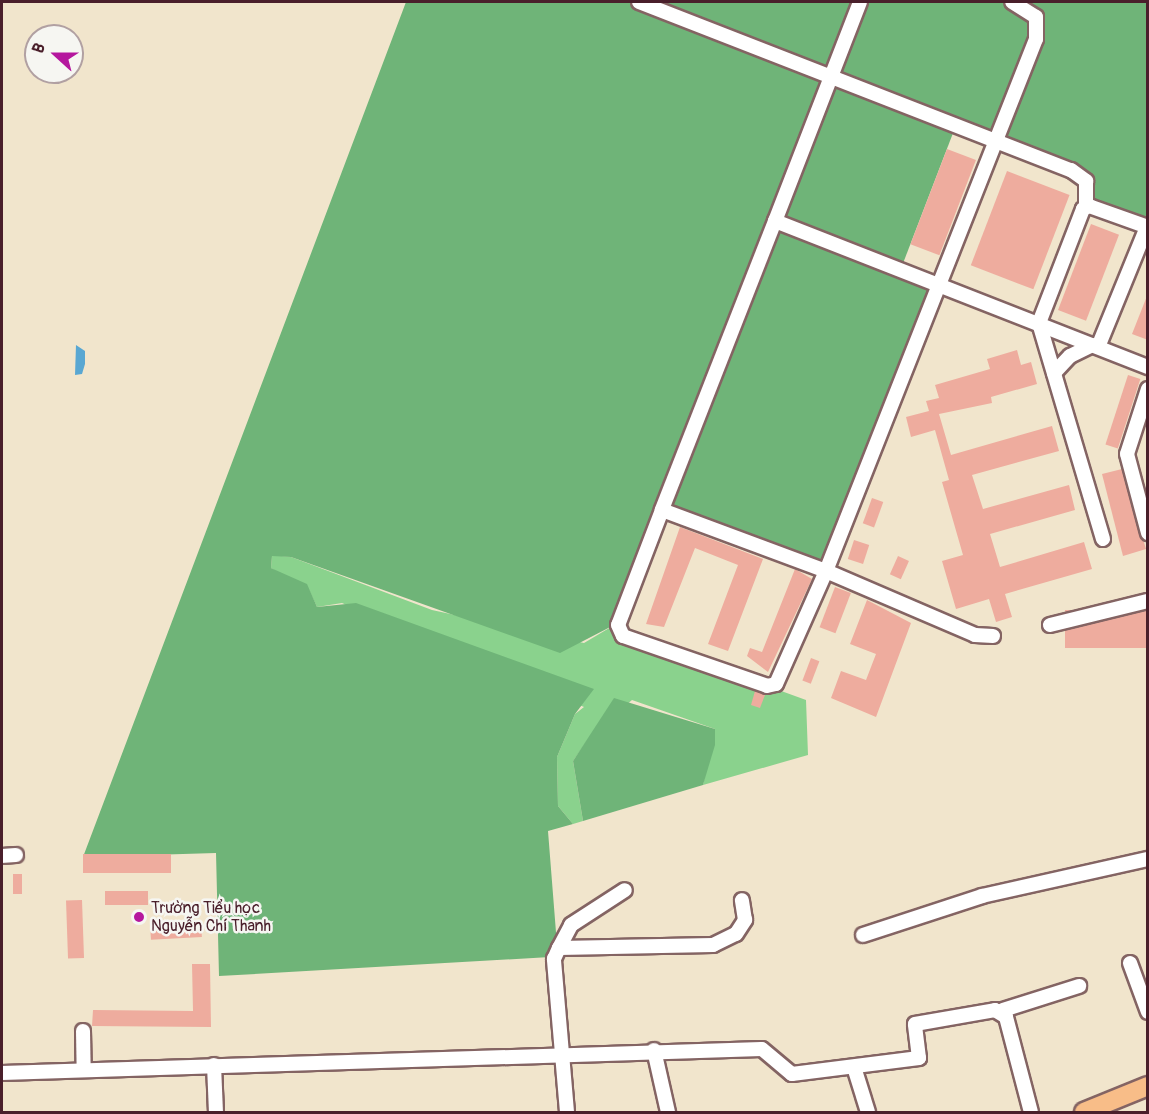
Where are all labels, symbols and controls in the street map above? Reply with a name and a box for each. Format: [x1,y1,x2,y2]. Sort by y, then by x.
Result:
north arrow [24,24,84,84]
text: B [28,40,50,56]
place label: Trường Tiểu học Nguyễn Chí Thanh [151,898,271,936]
marker: Trường Tiểu học Nguyễn Chí Thanh [132,910,146,924]

